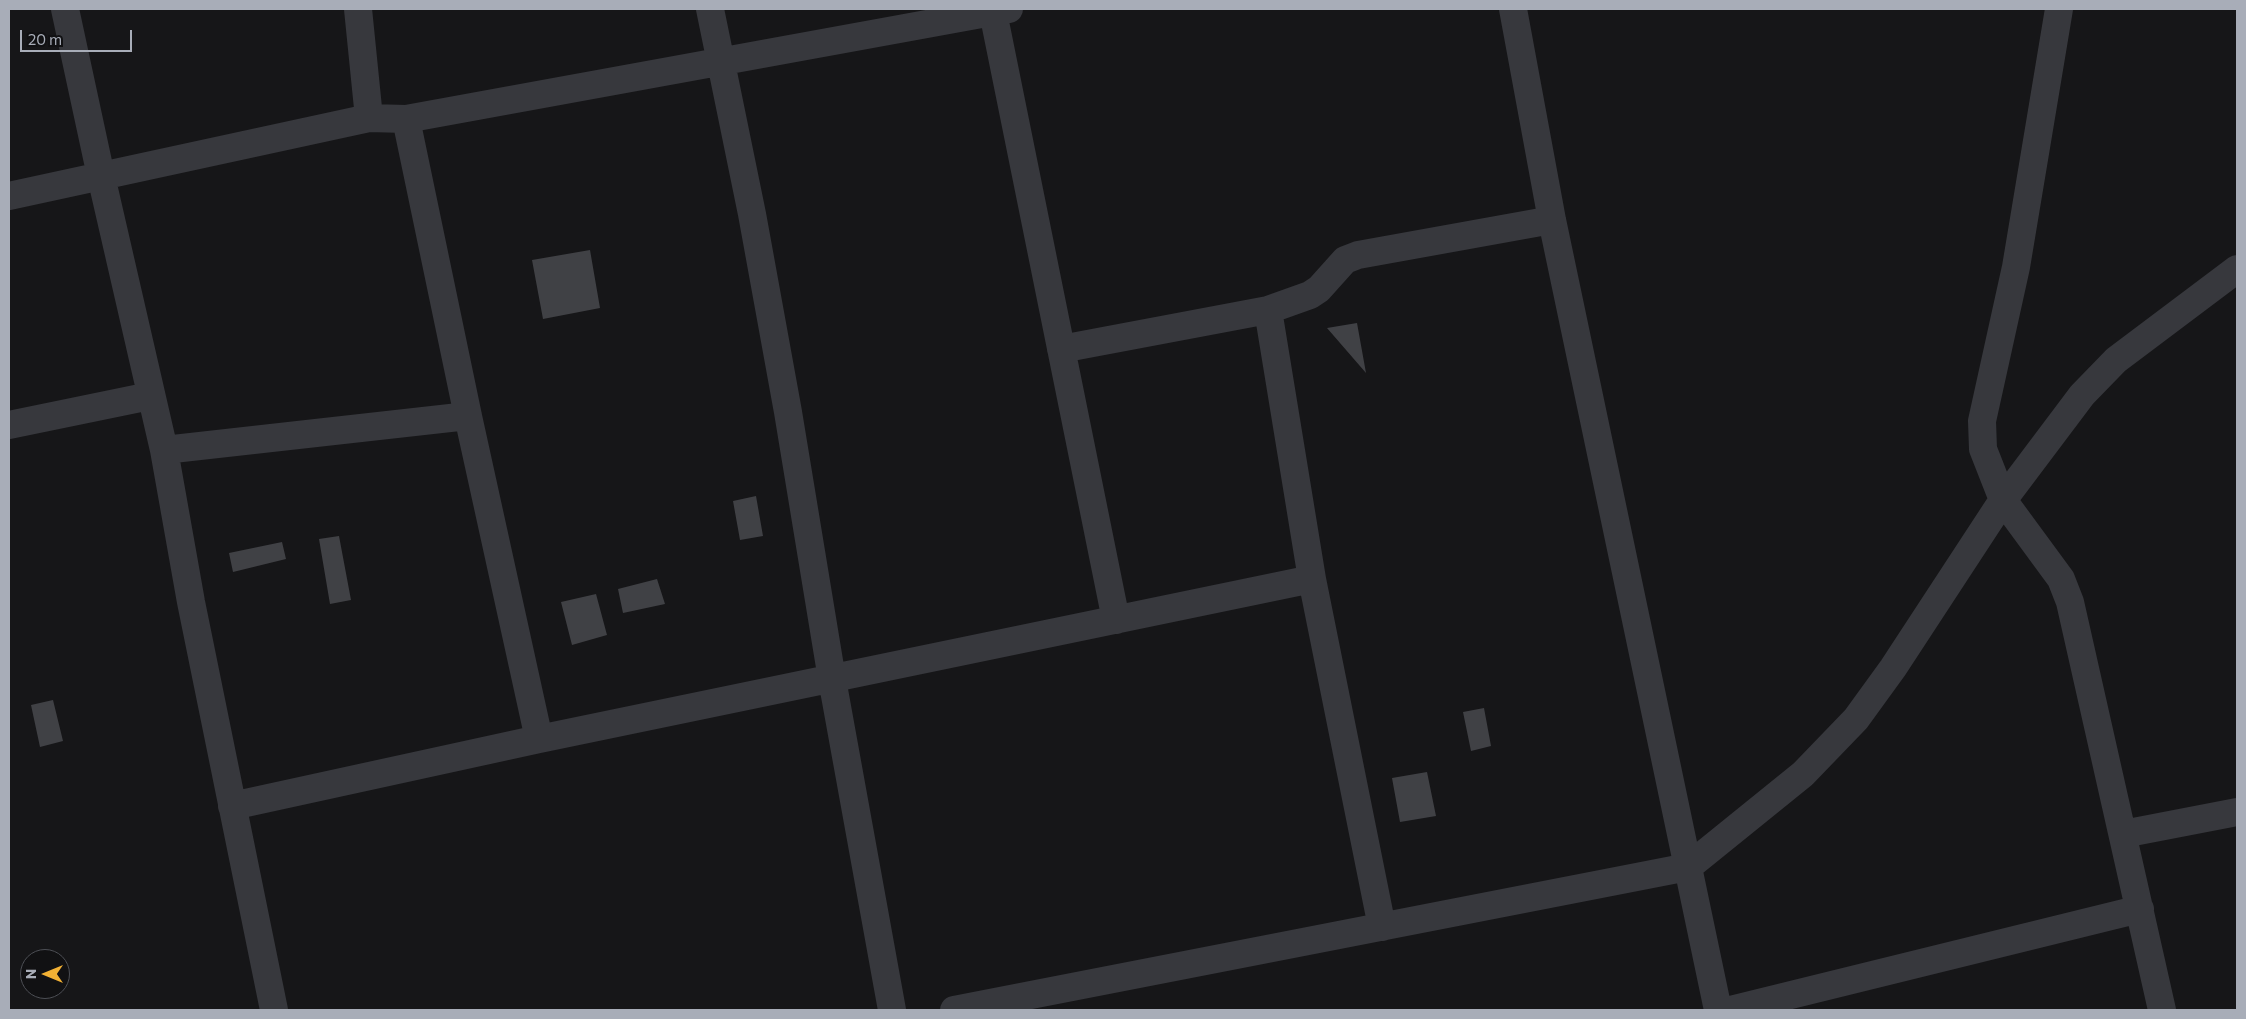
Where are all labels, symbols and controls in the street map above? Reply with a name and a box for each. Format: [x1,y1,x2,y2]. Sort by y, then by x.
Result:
scale bar [22,20,135,52]
text: 20 m [28,30,62,48]
north arrow [20,949,70,999]
text: N [22,969,39,979]

